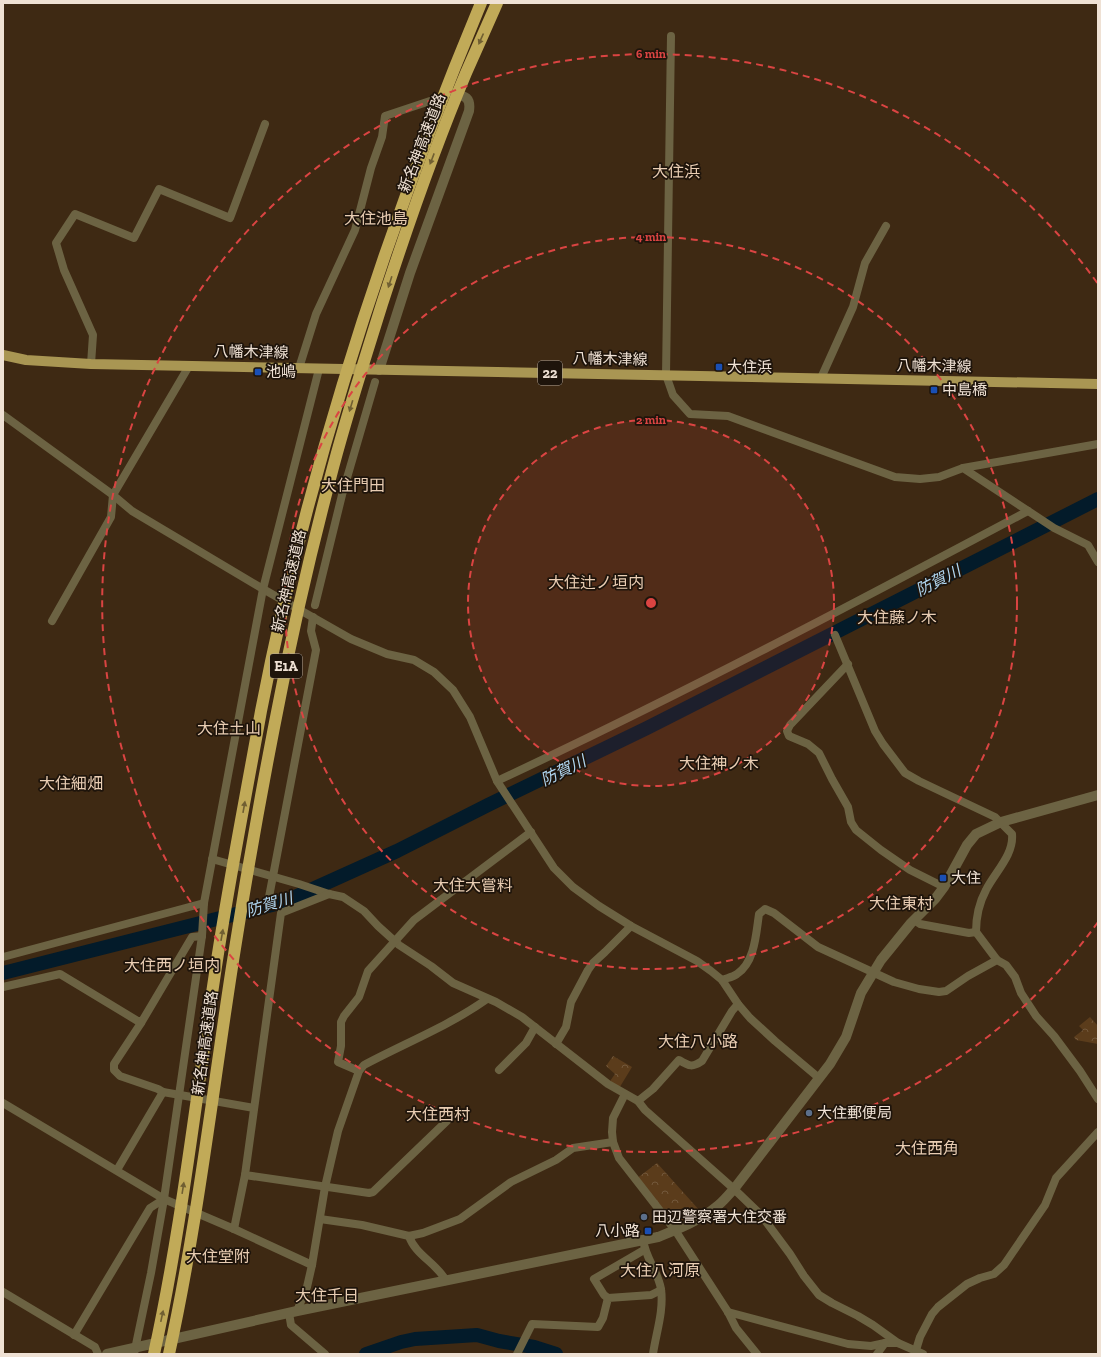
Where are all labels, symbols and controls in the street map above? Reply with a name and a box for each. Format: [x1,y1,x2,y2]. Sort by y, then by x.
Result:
one-way arrow [478,33,484,44]
text: 6 min [636,47,666,61]
street label: 新名神高速道路 [395,91,449,195]
one-way arrow [429,154,435,166]
district label: 大住浜 [652,162,700,181]
district label: 大住池島 [344,209,408,228]
text: 4 min [636,230,666,244]
one-way arrow [386,276,392,288]
street label: 八幡木津線 [213,342,289,362]
street label: 八幡木津線 [572,349,648,369]
street label: 八幡木津線 [896,356,972,376]
place label: 大住浜 [727,358,772,376]
road number: 22 [538,361,562,385]
marker: 大住浜 [714,362,724,372]
place label: 池嶋 [266,363,296,381]
marker: 池嶋 [253,367,263,377]
place label: 中島橋 [942,381,987,399]
marker: 中島橋 [929,385,939,395]
one-way arrow [348,400,354,412]
text: 2 min [636,413,666,427]
district label: 大住門田 [321,476,385,495]
street label: 新名神高速道路 [268,528,310,634]
water label: 防賀川 [913,560,966,600]
district label: 大住辻ノ垣内 [548,573,644,592]
centre of rings [644,596,658,610]
district label: 大住藤ノ木 [857,608,937,627]
road number: E1A [270,654,302,678]
district label: 大住土山 [197,719,261,738]
water label: 防賀川 [537,751,591,790]
district label: 大住神ノ木 [679,754,759,773]
district label: 大住細畑 [39,774,103,793]
one-way arrow [241,800,247,813]
place label: 大住 [951,869,981,887]
marker: 大住 [938,873,948,883]
district label: 大住大嘗料 [433,876,513,895]
water label: 防賀川 [243,888,297,921]
district label: 大住東村 [869,894,933,913]
one-way arrow [219,928,225,941]
district label: 大住西ノ垣内 [124,956,220,975]
street label: 新名神高速道路 [189,990,221,1096]
district label: 大住八小路 [658,1032,738,1051]
place label: 大住郵便局 [817,1104,892,1122]
district label: 大住西村 [406,1105,470,1124]
marker: 大住郵便局 [804,1108,814,1118]
district label: 大住西角 [895,1139,959,1158]
one-way arrow [181,1182,187,1194]
place label: 田辺警察署大住交番 [652,1208,787,1226]
marker: 田辺警察署大住交番 [639,1212,649,1222]
place label: 八小路 [595,1222,640,1240]
marker: 八小路 [643,1226,653,1236]
district label: 大住堂附 [186,1247,250,1266]
district label: 大住八河原 [620,1261,700,1280]
district label: 大住千日 [295,1286,359,1305]
one-way arrow [160,1310,166,1322]

